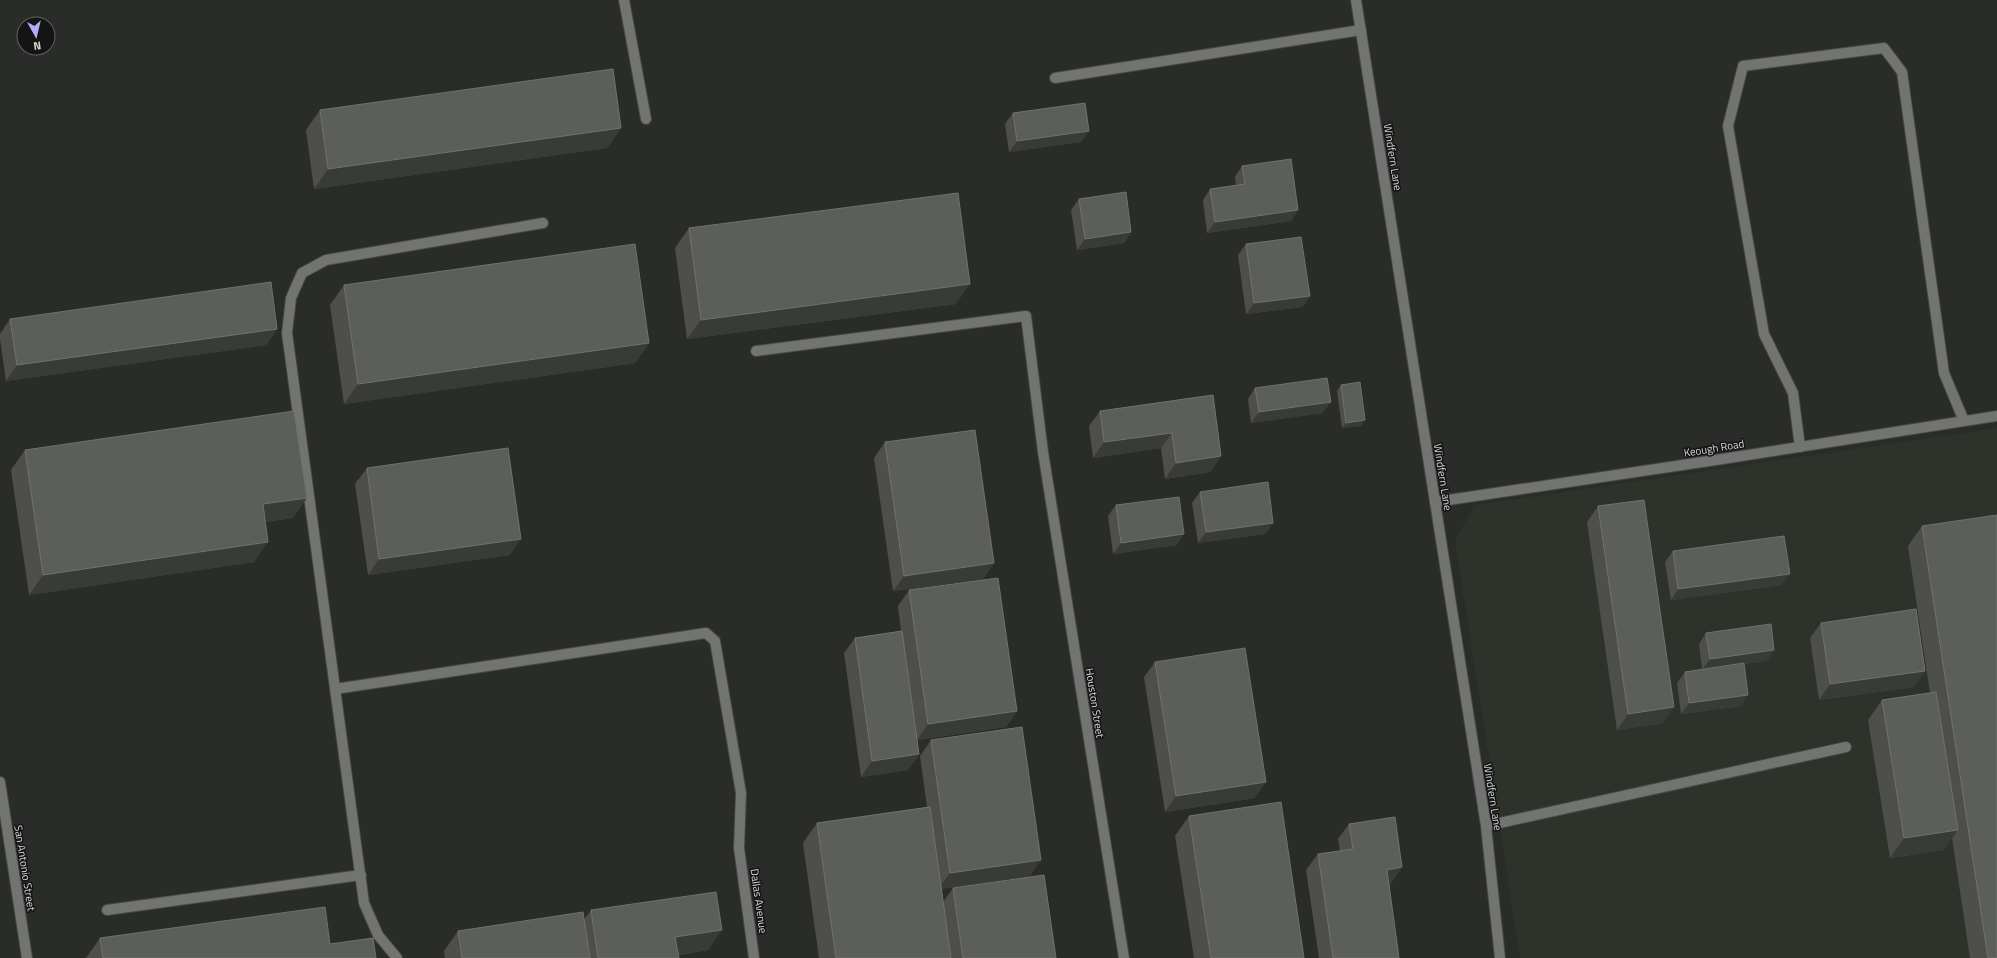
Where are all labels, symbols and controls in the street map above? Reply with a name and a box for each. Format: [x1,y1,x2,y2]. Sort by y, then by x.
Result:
north arrow [16,16,56,56]
text: N [33,37,42,54]
street label: Windfern Lane [1380,122,1406,192]
street label: Keough Road [1683,435,1746,461]
street label: Windfern Lane [1430,442,1456,512]
street label: Houston Street [1082,667,1108,739]
street label: Windfern Lane [1480,762,1506,832]
street label: San Antonio Street [10,824,40,912]
street label: Dallas Avenue [747,868,772,935]

